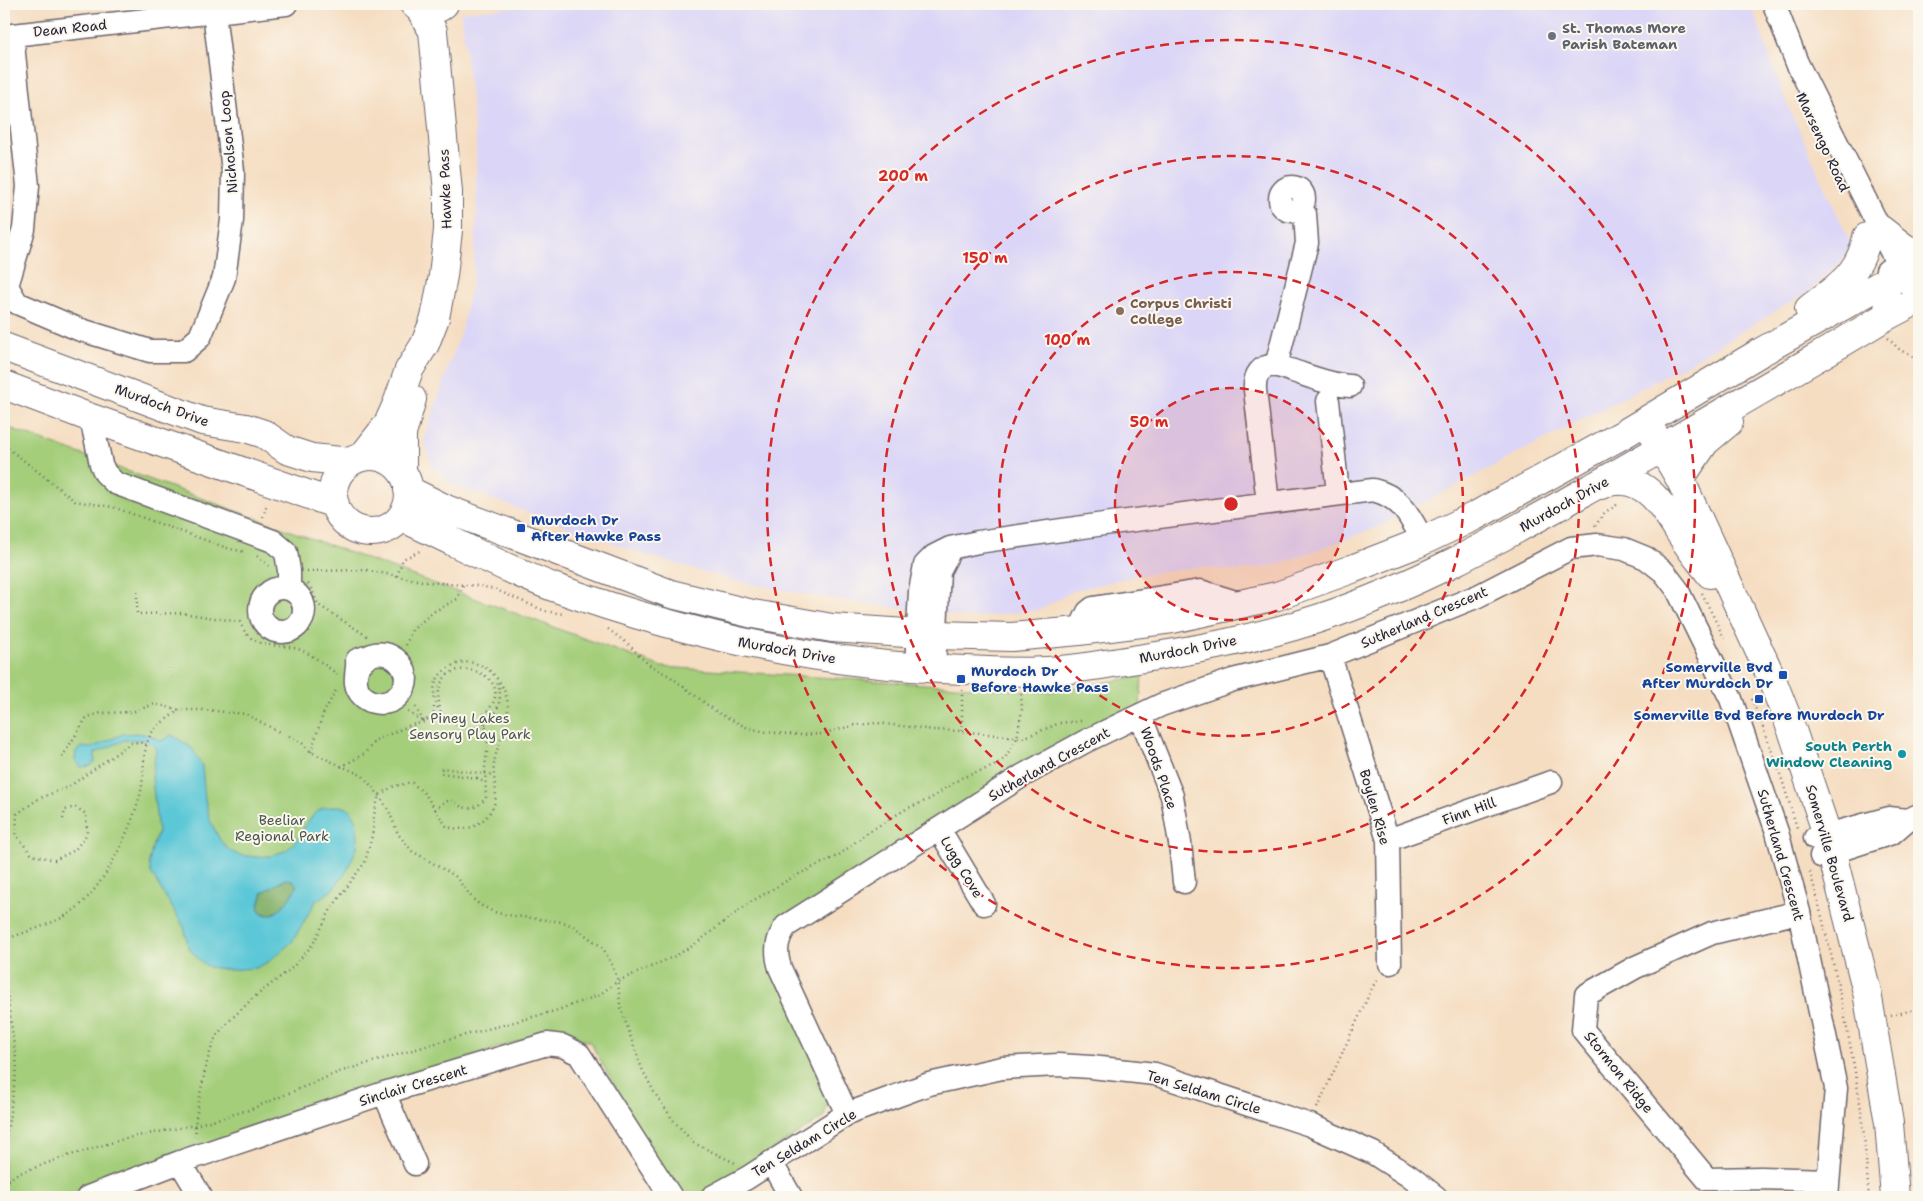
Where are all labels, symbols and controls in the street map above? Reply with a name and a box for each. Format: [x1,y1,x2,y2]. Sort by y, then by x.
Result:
street label: Dean Road [32,15,108,41]
place label: St. Thomas More Parish Bateman [1562,19,1686,53]
marker: St. Thomas More Parish Bateman [1546,30,1558,42]
street label: Marsengo Road [1792,89,1854,195]
street label: Nicholson Loop [215,90,241,194]
street label: Hawke Pass [435,148,455,230]
text: 200 m [878,166,928,186]
text: 150 m [962,248,1008,268]
place label: Corpus Christi College [1130,294,1232,328]
marker: Corpus Christi College [1114,305,1126,317]
text: 100 m [1044,330,1090,350]
street label: Murdoch Drive [112,380,212,430]
text: 50 m [1130,412,1169,432]
street label: Murdoch Drive [1516,472,1612,536]
centre of rings [1222,495,1240,513]
place label: Murdoch Dr After Hawke Pass [531,511,661,545]
marker: Murdoch Dr After Hawke Pass [515,522,527,534]
street label: Sutherland Crescent [1358,582,1490,652]
street label: Murdoch Drive [1138,631,1238,667]
street label: Murdoch Drive [737,633,837,667]
place label: Somerville Bvd After Murdoch Dr [1642,658,1773,692]
place label: Murdoch Dr Before Hawke Pass [971,662,1109,696]
marker: Somerville Bvd After Murdoch Dr [1777,669,1789,681]
marker: Murdoch Dr Before Hawke Pass [955,673,967,685]
marker: Somerville Bvd Before Murdoch Dr [1753,693,1765,705]
place label: Somerville Bvd Before Murdoch Dr [1633,706,1885,724]
park label: Piney Lakes Sensory Play Park [409,709,531,743]
street label: Sutherland Crescent [985,723,1113,805]
street label: Woods Place [1136,724,1182,812]
place label: South Perth Window Cleaning [1766,737,1892,771]
marker: South Perth Window Cleaning [1896,748,1908,760]
street label: Boylen Rise [1356,767,1394,847]
street label: Somerville Boulevard [1802,782,1858,924]
street label: Sutherland Crescent [1754,787,1808,923]
street label: Finn Hill [1440,793,1499,829]
park label: Beeliar Regional Park [235,811,329,845]
street label: Lugg Cove [937,833,987,901]
street label: Stormon Ridge [1580,1027,1658,1117]
street label: Sinclair Crescent [357,1060,469,1110]
street label: Ten Seldam Circle [1145,1066,1263,1118]
street label: Ten Seldam Circle [748,1105,860,1181]

